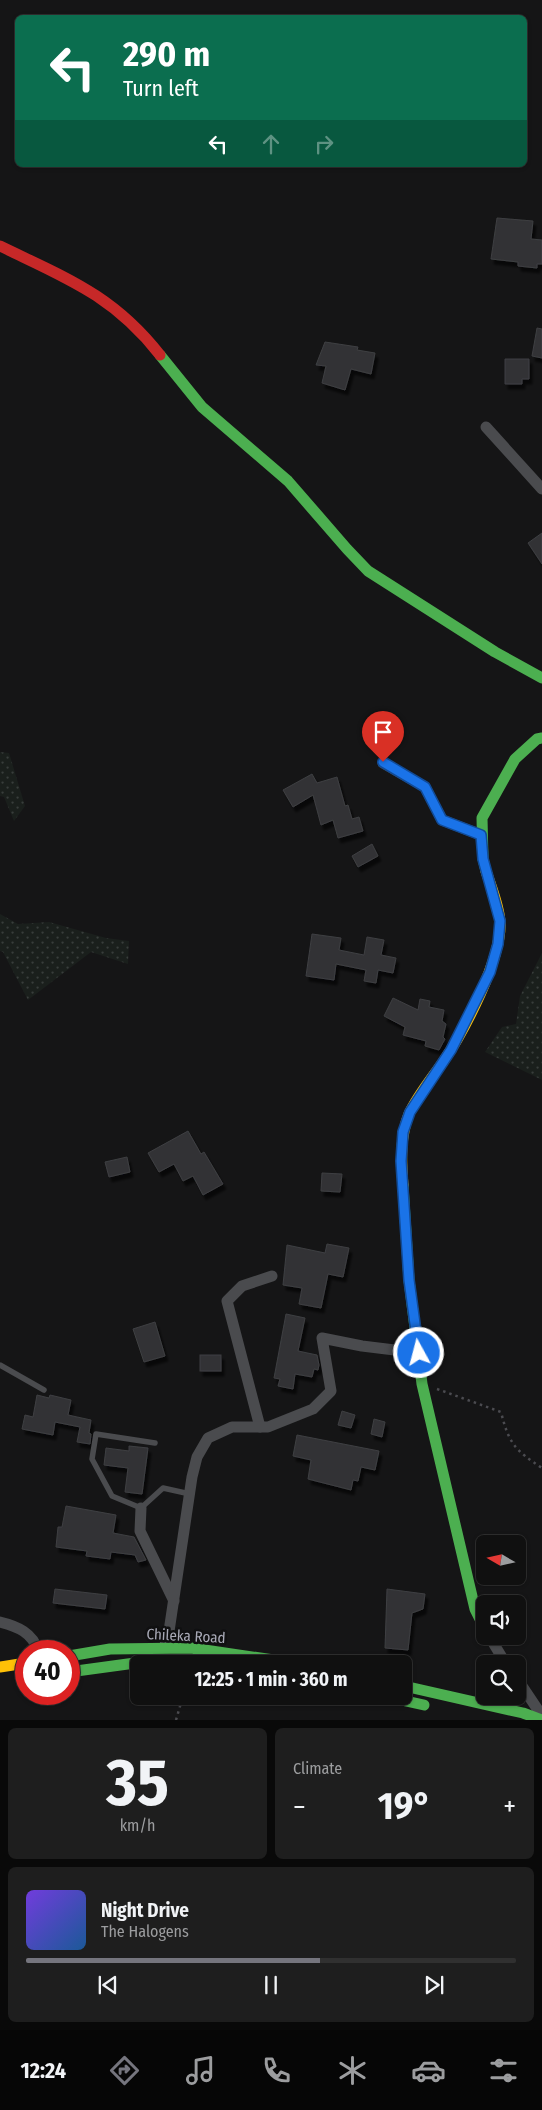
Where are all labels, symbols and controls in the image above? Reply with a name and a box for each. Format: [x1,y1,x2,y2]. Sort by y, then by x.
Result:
text: 290 m [123,33,210,75]
icon: left [40,35,105,100]
text: Turn left [123,75,199,102]
icon: left [204,130,232,158]
icon: ahead [257,130,285,158]
icon: right [310,130,338,158]
pin [362,711,404,762]
icon: arrive [369,718,397,746]
position arrow [392,1326,444,1378]
north arrow [476,1535,526,1585]
map controls [476,1535,526,1705]
button: sound [476,1595,526,1645]
street label: Chileka Road [146,1625,226,1647]
speed limit sign: 40 [15,1640,80,1705]
button: search [476,1655,526,1705]
text: 12:25 · 1 min · 360 m [195,1668,347,1691]
text: 35 [106,1744,169,1822]
text: Climate [293,1759,342,1778]
text: 19° [378,1783,431,1829]
text: − [293,1790,306,1823]
text: + [503,1790,516,1823]
text: km/h [120,1816,155,1835]
text: Night Drive [101,1899,189,1922]
text: The Halogens [101,1922,189,1941]
icon: previous [94,1971,122,1999]
icon: pause [257,1971,285,1999]
icon: next [420,1971,448,1999]
icon: directions [107,2053,142,2088]
icon: music [183,2053,218,2088]
icon: phone [259,2053,294,2088]
icon: climate [335,2053,370,2088]
icon: car [411,2053,446,2088]
icon: filters [486,2053,521,2088]
text: 12:24 [20,2057,66,2084]

